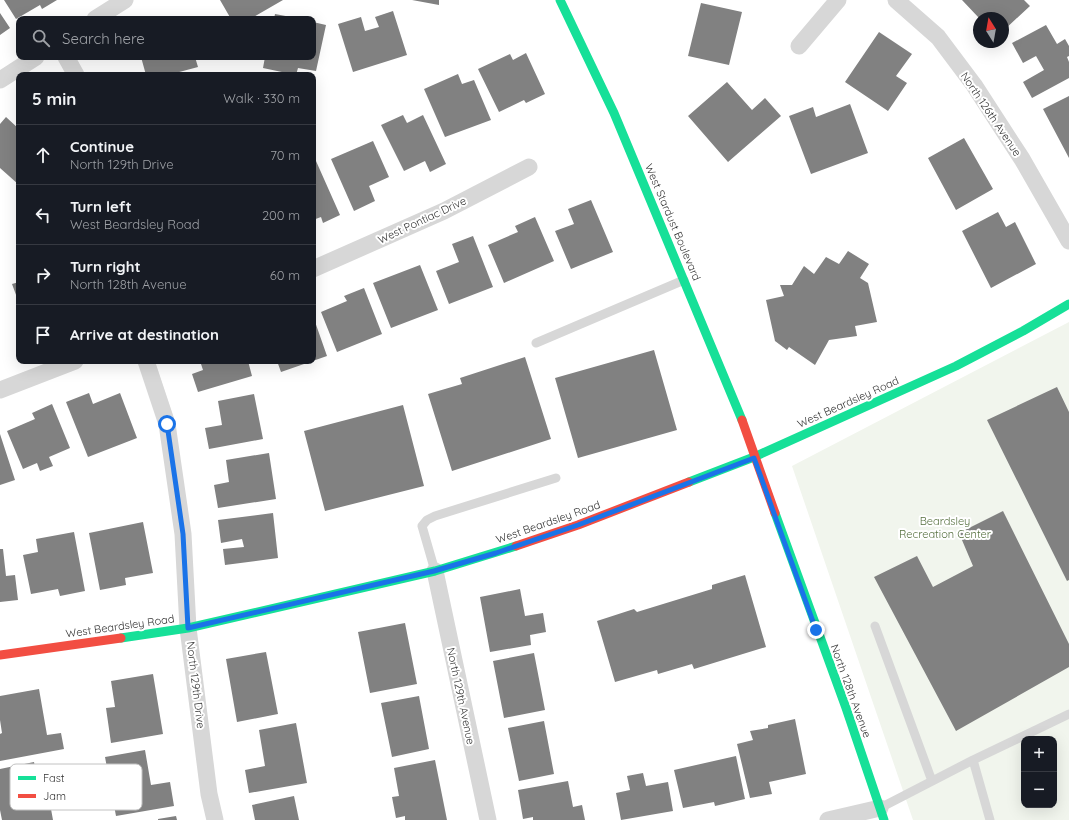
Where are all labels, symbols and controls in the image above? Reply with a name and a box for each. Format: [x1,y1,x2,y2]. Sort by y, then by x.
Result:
north arrow [973,12,1009,48]
search box [16,16,316,60]
icon: search [30,27,52,49]
text: Search here [62,29,145,48]
street label: North 126th Avenue [958,69,1024,159]
text: 5 min [32,88,76,109]
text: Walk · 330 m [223,90,300,106]
text: Continue [70,137,134,156]
icon: ahead [32,144,54,166]
text: 70 m [270,147,300,163]
text: North 129th Drive [70,156,174,172]
street label: West Stardust Boulevard [642,161,704,283]
street label: West Pontiac Drive [376,193,468,247]
text: Turn left [70,197,132,216]
icon: left [32,204,54,226]
text: 200 m [262,207,300,223]
text: West Beardsley Road [70,216,200,232]
text: Turn right [70,257,141,276]
icon: right [32,264,54,286]
text: 60 m [270,267,300,283]
text: North 128th Avenue [70,276,187,292]
icon: arrive [32,324,54,346]
text: Arrive at destination [70,325,219,344]
street label: West Beardsley Road [795,373,901,431]
route start [158,415,176,433]
street label: West Beardsley Road [494,498,602,546]
park label: Beardsley Recreation Center [899,514,992,541]
street label: West Beardsley Road [65,611,175,641]
route end [807,621,825,639]
street label: North 129th Drive [184,641,208,729]
street label: North 128th Avenue [828,642,874,740]
street label: North 129th Avenue [444,646,478,746]
map controls [1021,736,1057,808]
button: + [1021,736,1057,772]
legend [10,764,142,810]
text: Fast [43,771,65,785]
button: − [1021,772,1057,808]
text: Jam [43,789,66,803]

